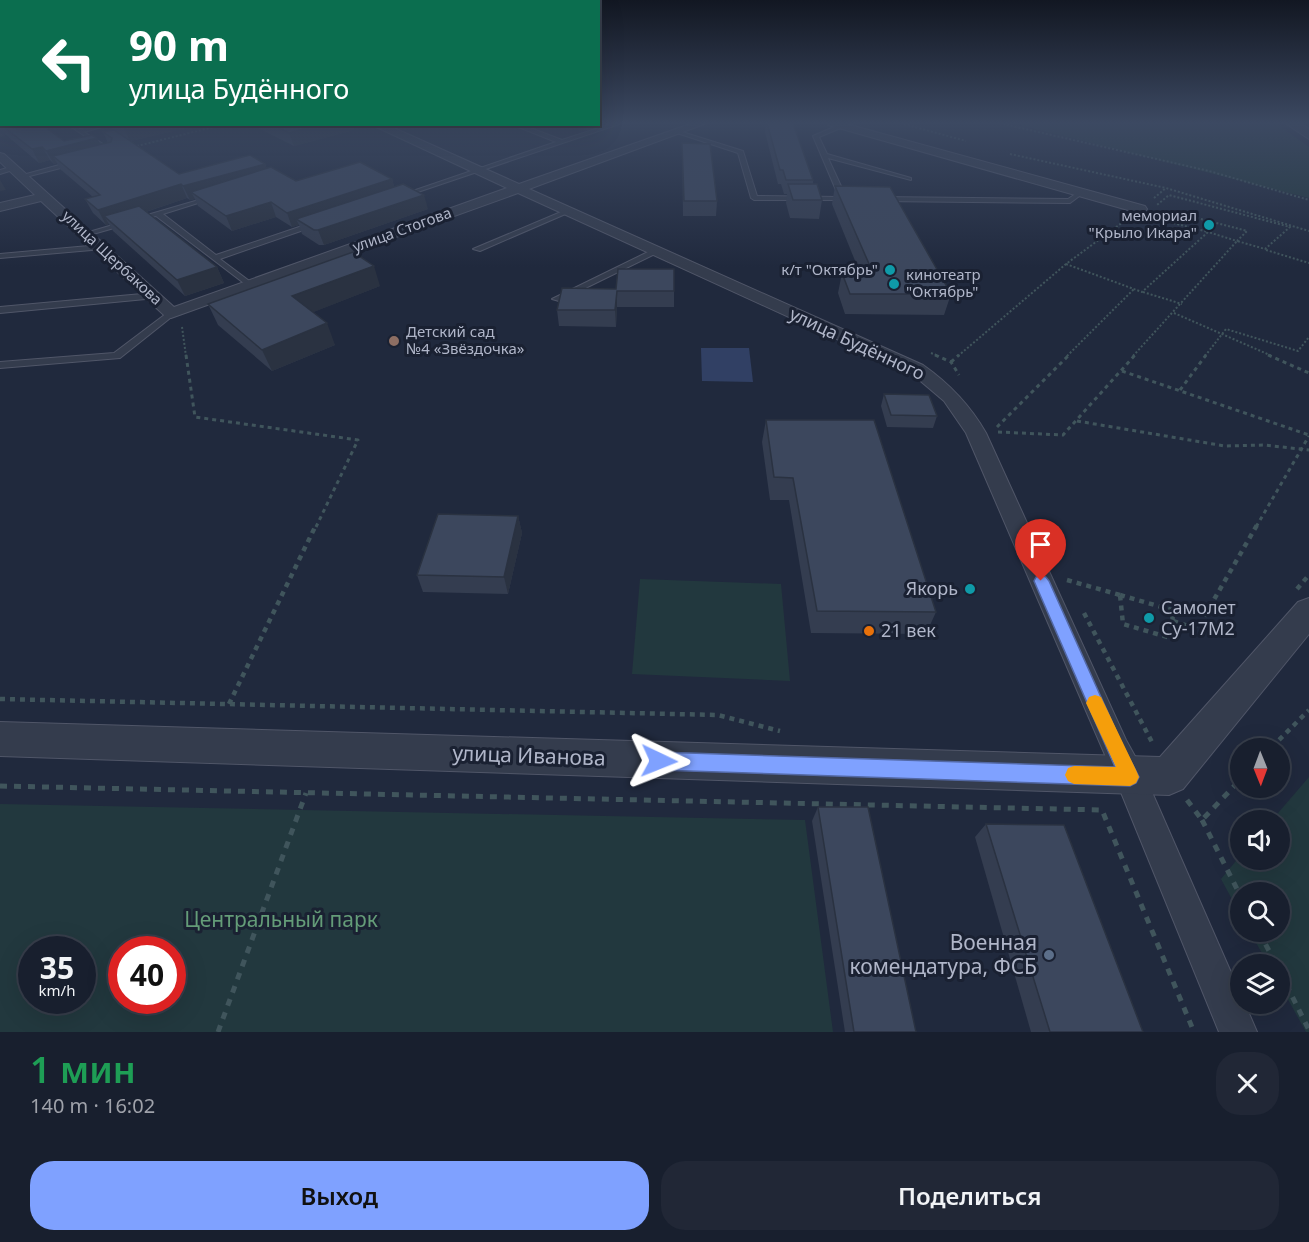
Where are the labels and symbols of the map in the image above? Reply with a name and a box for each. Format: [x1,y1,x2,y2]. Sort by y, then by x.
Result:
street label: улица Стогова [349,202,454,256]
place label: мемориал "Крыло Икара" [1089,205,1197,242]
street label: улица Щербакова [58,206,167,309]
marker: мемориал "Крыло Икара" [1202,218,1216,232]
place label: к/т "Октябрь" [781,259,878,279]
marker: к/т "Октябрь" [883,263,897,277]
place label: кинотеатр "Октябрь" [906,264,981,301]
marker: кинотеатр "Октябрь" [887,277,901,291]
street label: улица Будённого [786,301,929,385]
place label: Детский сад №4 «Звёздочка» [406,321,525,358]
marker: Детский сад №4 «Звёздочка» [387,334,401,348]
pin [1015,519,1066,581]
place label: Якорь [906,576,958,600]
marker: Якорь [963,582,977,596]
place label: Самолет Су-17М2 [1161,595,1236,640]
marker: Самолет Су-17М2 [1142,611,1156,625]
place label: 21 век [881,618,936,642]
marker: 21 век [862,624,876,638]
position arrow [627,729,691,793]
street label: улица Иванова [452,738,606,772]
north arrow [1230,738,1290,798]
park label: Центральный парк [184,905,378,933]
place label: Военная комендатура, ФСБ [850,928,1037,980]
speed limit sign: 40 [108,936,186,1014]
marker: Военная комендатура, ФСБ [1042,948,1056,962]

